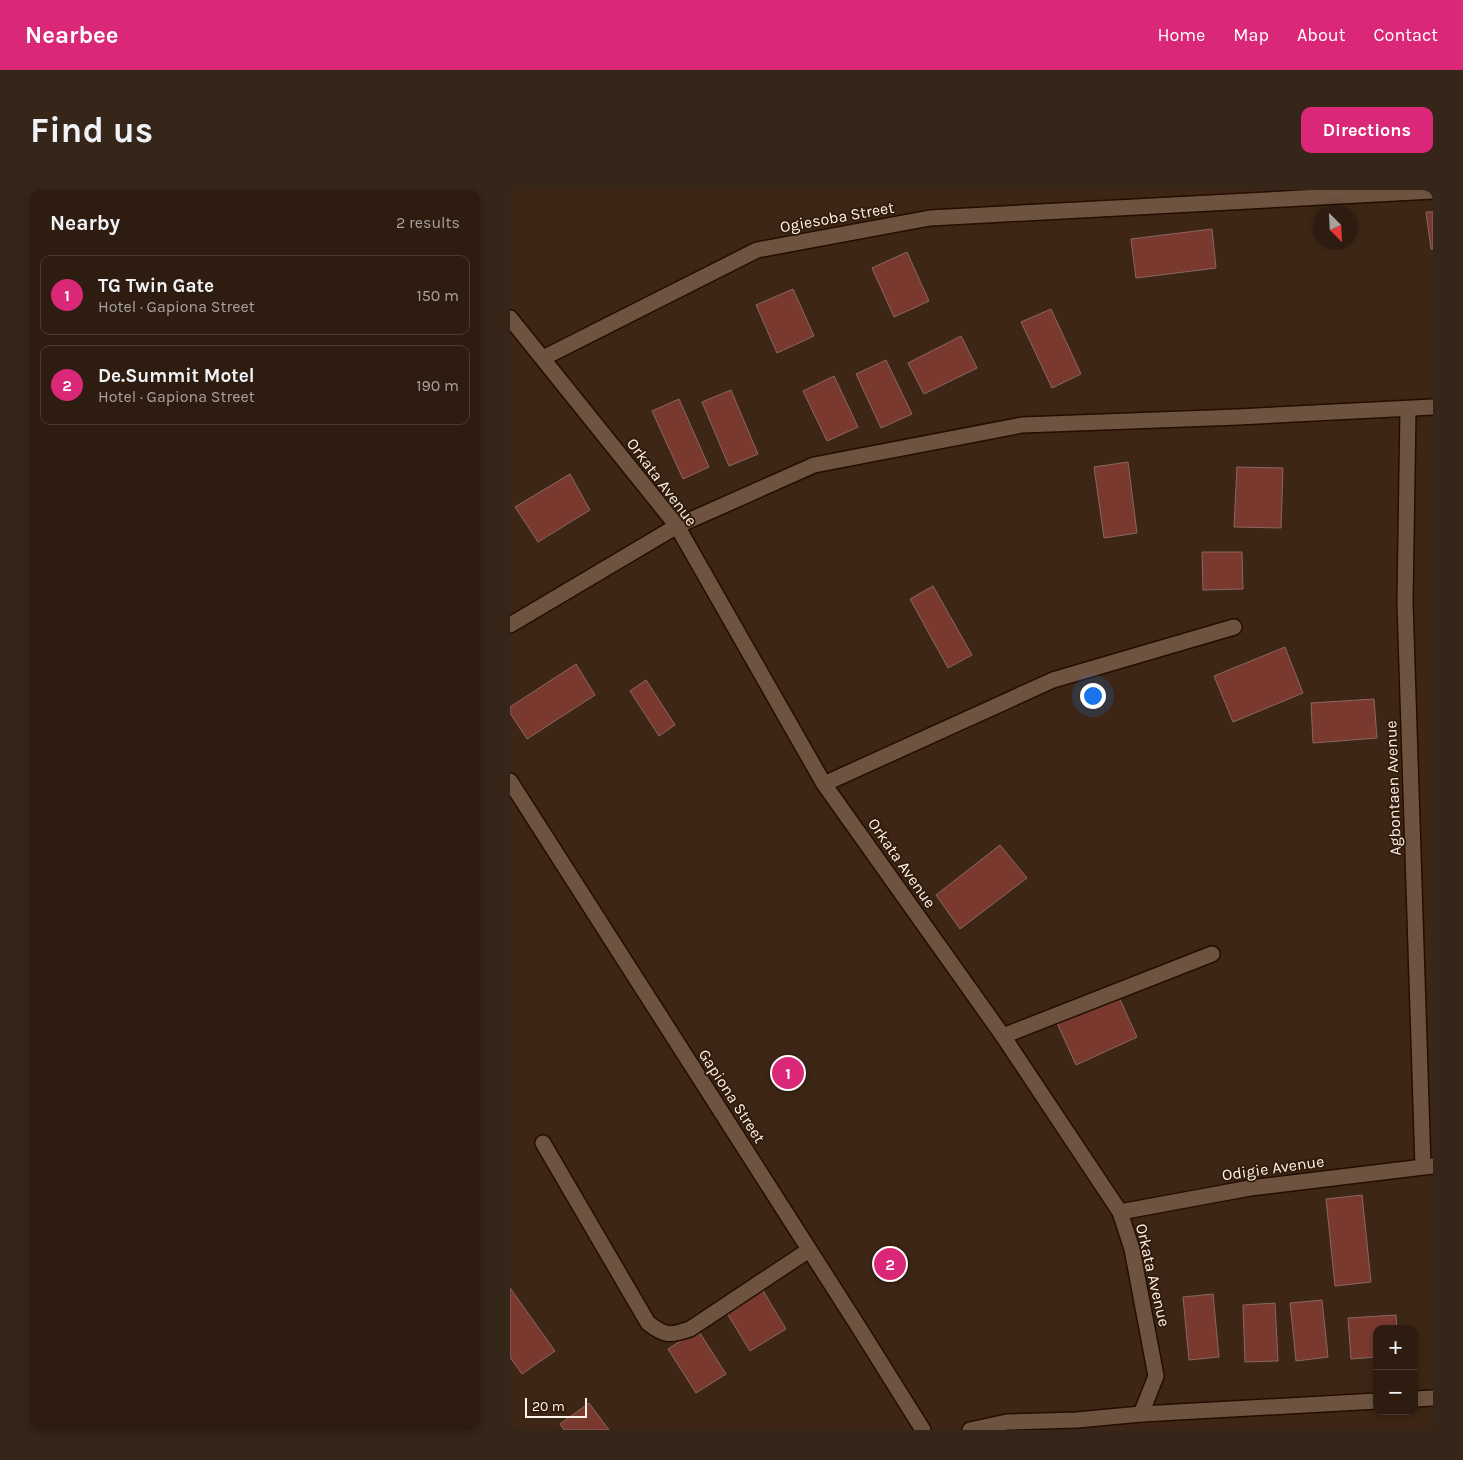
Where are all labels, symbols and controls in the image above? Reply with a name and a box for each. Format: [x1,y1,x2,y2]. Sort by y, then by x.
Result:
text: Nearbee [25,21,119,49]
text: Home [1157,24,1205,46]
text: Map [1233,24,1269,46]
text: About [1297,24,1346,46]
text: Contact [1374,24,1438,46]
button: Directions [1301,107,1433,153]
text: Find us [30,110,153,151]
street label: Ogiesoba Street [778,198,896,236]
north arrow [1313,205,1358,250]
text: Nearby [50,211,120,235]
text: 2 results [396,213,460,232]
text: TG Twin Gate [98,275,214,297]
text: 1 [64,286,70,305]
text: 150 m [416,286,459,305]
text: Hotel · Gapiona Street [98,297,255,316]
text: De.Summit Motel [98,365,255,387]
text: 2 [62,376,72,395]
text: 190 m [416,376,459,395]
text: Hotel · Gapiona Street [98,387,255,406]
street label: Orkata Avenue [623,434,701,530]
your location [1080,683,1106,709]
street label: Agbontaen Avenue [1381,720,1405,856]
street label: Orkata Avenue [864,814,940,912]
street label: Gapiona Street [695,1045,769,1147]
pin: 1 [772,1054,804,1092]
street label: Odigie Avenue [1221,1151,1325,1185]
street label: Orkata Avenue [1132,1222,1174,1328]
pin: 2 [874,1245,906,1283]
map controls [1373,1325,1418,1415]
button: + [1373,1325,1418,1370]
button: − [1373,1370,1418,1415]
scale bar [525,1395,588,1418]
text: 20 m [532,1398,565,1415]

